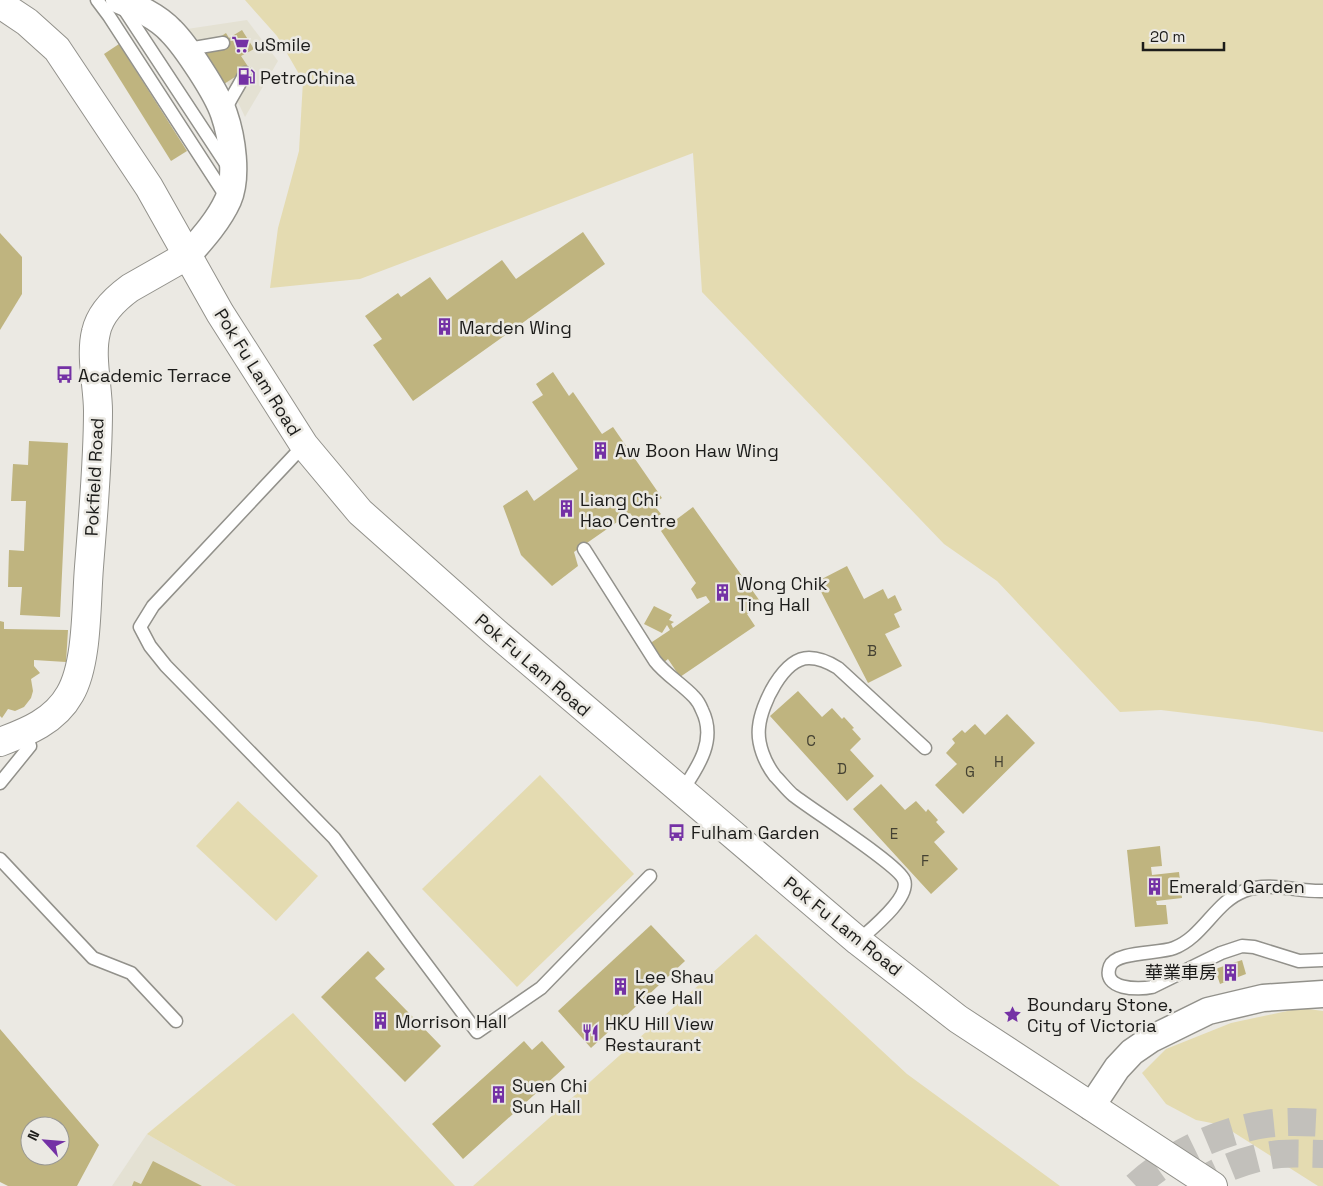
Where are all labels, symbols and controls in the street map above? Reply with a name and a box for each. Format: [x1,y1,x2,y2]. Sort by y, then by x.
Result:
scale bar [1143,20,1224,52]
text: 20 m [1150,27,1185,46]
place label: uSmile [254,33,311,56]
supermarket icon: uSmile [230,34,250,54]
place label: PetroChina [260,66,355,89]
fuel station icon: PetroChina [236,67,256,87]
street label: Pok Fu Lam Road [210,304,306,440]
place label: Marden Wing [459,316,572,339]
building icon: Marden Wing [435,317,455,337]
place label: Academic Terrace [78,364,232,387]
bus stop icon: Academic Terrace [54,365,74,385]
street label: Pokfield Road [79,417,109,537]
place label: Aw Boon Haw Wing [615,439,779,462]
building icon: Aw Boon Haw Wing [591,440,611,460]
place label: Liang Chi Hao Centre [580,488,676,532]
building icon: Liang Chi Hao Centre [556,499,576,519]
place label: Wong Chik Ting Hall [737,572,828,616]
building icon: Wong Chik Ting Hall [713,583,733,603]
street label: Pok Fu Lam Road [470,608,596,722]
house number: B [867,641,877,660]
house number: C [806,731,816,750]
house number: H [994,752,1004,771]
house number: D [837,759,847,778]
house number: G [965,762,975,781]
place label: Fulham Garden [691,821,820,844]
bus stop icon: Fulham Garden [667,822,687,842]
house number: E [890,824,898,843]
house number: F [921,851,929,870]
street label: Pok Fu Lam Road [779,871,907,981]
place label: Emerald Garden [1169,875,1305,898]
building icon: Emerald Garden [1145,876,1165,896]
place label: 華業車房 [1145,961,1217,984]
building icon: 華業車房 [1221,962,1241,982]
place label: Lee Shau Kee Hall [635,965,714,1009]
building icon: Lee Shau Kee Hall [611,976,631,996]
place label: Boundary Stone, City of Victoria [1027,993,1173,1037]
place icon: Boundary Stone, City of Victoria [1003,1004,1023,1024]
place label: Morrison Hall [395,1010,507,1033]
building icon: Morrison Hall [371,1011,391,1031]
place label: HKU Hill View Restaurant [605,1012,714,1056]
restaurant icon: HKU Hill View Restaurant [581,1023,601,1043]
place label: Suen Chi Sun Hall [512,1074,587,1118]
building icon: Suen Chi Sun Hall [488,1085,508,1105]
north arrow [20,1116,70,1166]
text: N [23,1127,43,1143]

